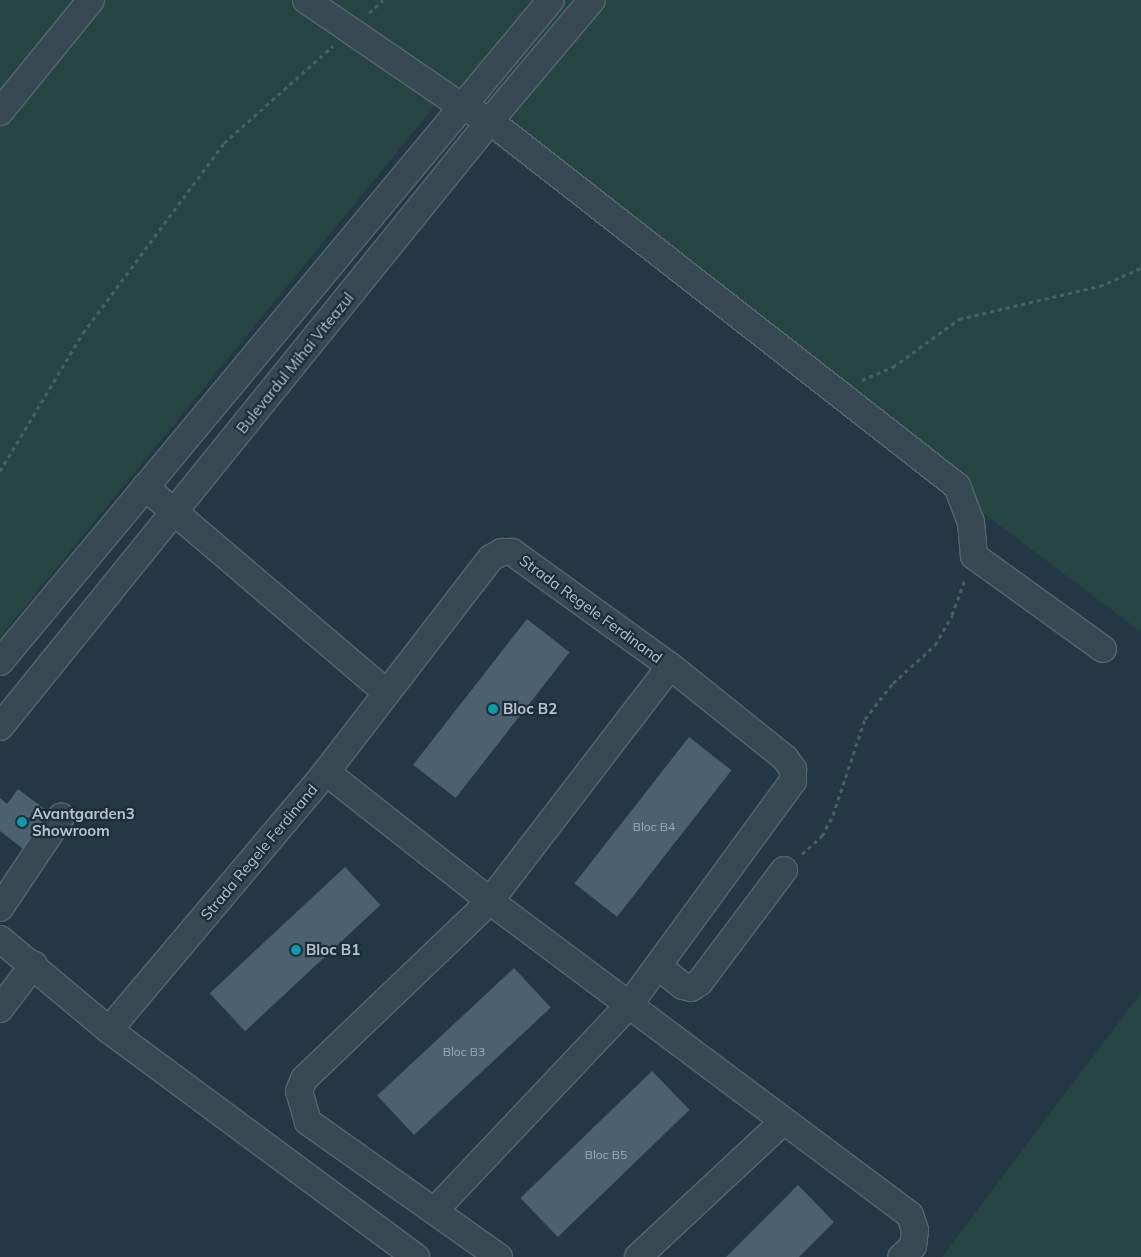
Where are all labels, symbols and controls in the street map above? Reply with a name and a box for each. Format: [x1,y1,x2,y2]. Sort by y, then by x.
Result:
street label: Bulevardul Mihai Viteazul [233,289,357,437]
street label: Strada Regele Ferdinand [516,551,666,667]
place label: Bloc B2 [503,700,557,718]
marker: Bloc B2 [487,703,499,715]
street label: Strada Regele Ferdinand [197,780,321,924]
place label: Avantgarden3 Showroom [32,804,135,839]
marker: Avantgarden3 Showroom [16,816,28,828]
house number: Bloc B4 [633,820,675,834]
place label: Bloc B1 [306,941,360,959]
marker: Bloc B1 [290,944,302,956]
house number: Bloc B3 [443,1045,485,1059]
house number: Bloc B5 [585,1148,627,1162]

